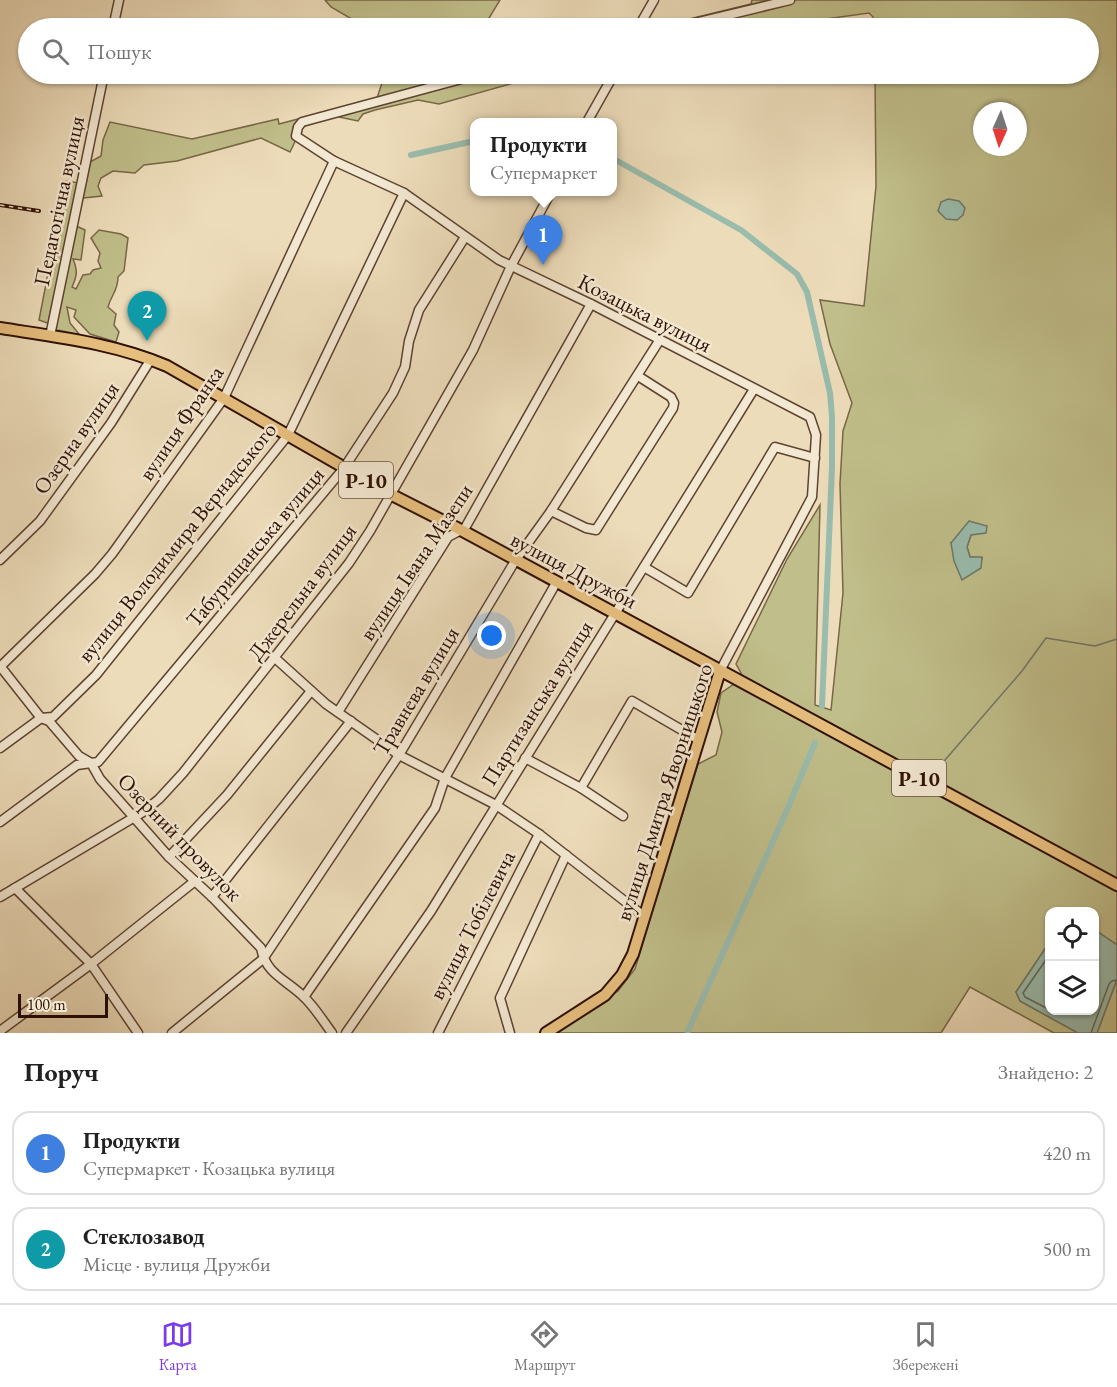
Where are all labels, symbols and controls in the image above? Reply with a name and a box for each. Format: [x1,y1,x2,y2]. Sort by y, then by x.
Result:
search box [18,18,1099,84]
icon: search [39,35,72,68]
text: Пошук [87,37,151,66]
north arrow [973,102,1027,156]
street label: Педагогічна вулиця [27,113,91,289]
popup [470,118,617,196]
text: Продукти [490,130,587,159]
text: Супермаркет [490,159,597,185]
pin: 1 [524,216,562,265]
street label: Козацька вулиця [573,267,717,359]
pin: 2 [128,292,166,341]
street label: вулиця Франка [132,360,230,486]
street label: Озерна вулиця [26,376,126,500]
street label: вулиця Володимира Вернадського [71,416,283,668]
street label: Табурищанська вулиця [179,461,331,633]
road number: Р-10 [339,462,393,498]
street label: вулиця Івана Мазепи [353,477,480,646]
street label: Джерельна вулиця [241,518,363,666]
street label: вулиця Дружби [506,524,643,616]
street label: Партизанська вулиця [474,615,600,791]
street label: Травнева вулиця [366,621,466,761]
your location [477,621,506,650]
street label: вулиця Дмитра Яворницького [609,660,719,924]
road number: Р-10 [892,760,946,796]
street label: Озерний провулок [111,767,249,908]
street label: вулиця Тобілевича [422,845,522,1005]
map controls [1045,907,1099,1015]
button: locate [1045,907,1099,961]
button: layers [1045,961,1099,1015]
scale bar [18,991,108,1018]
text: 100 m [27,994,66,1015]
text: Поруч [24,1055,99,1089]
text: Знайдено: 2 [998,1059,1093,1085]
text: Продукти [83,1126,180,1155]
text: 1 [40,1140,51,1166]
text: 420 m [1043,1140,1091,1166]
text: Супермаркет · Козацька вулиця [83,1155,335,1181]
text: Стеклозавод [83,1222,205,1251]
text: 2 [40,1236,51,1262]
text: 500 m [1043,1236,1091,1262]
text: Місце · вулиця Дружби [83,1251,270,1277]
tab: Карта [159,1318,197,1375]
tab: Маршрут [514,1318,575,1375]
tab: Збережені [893,1318,958,1375]

